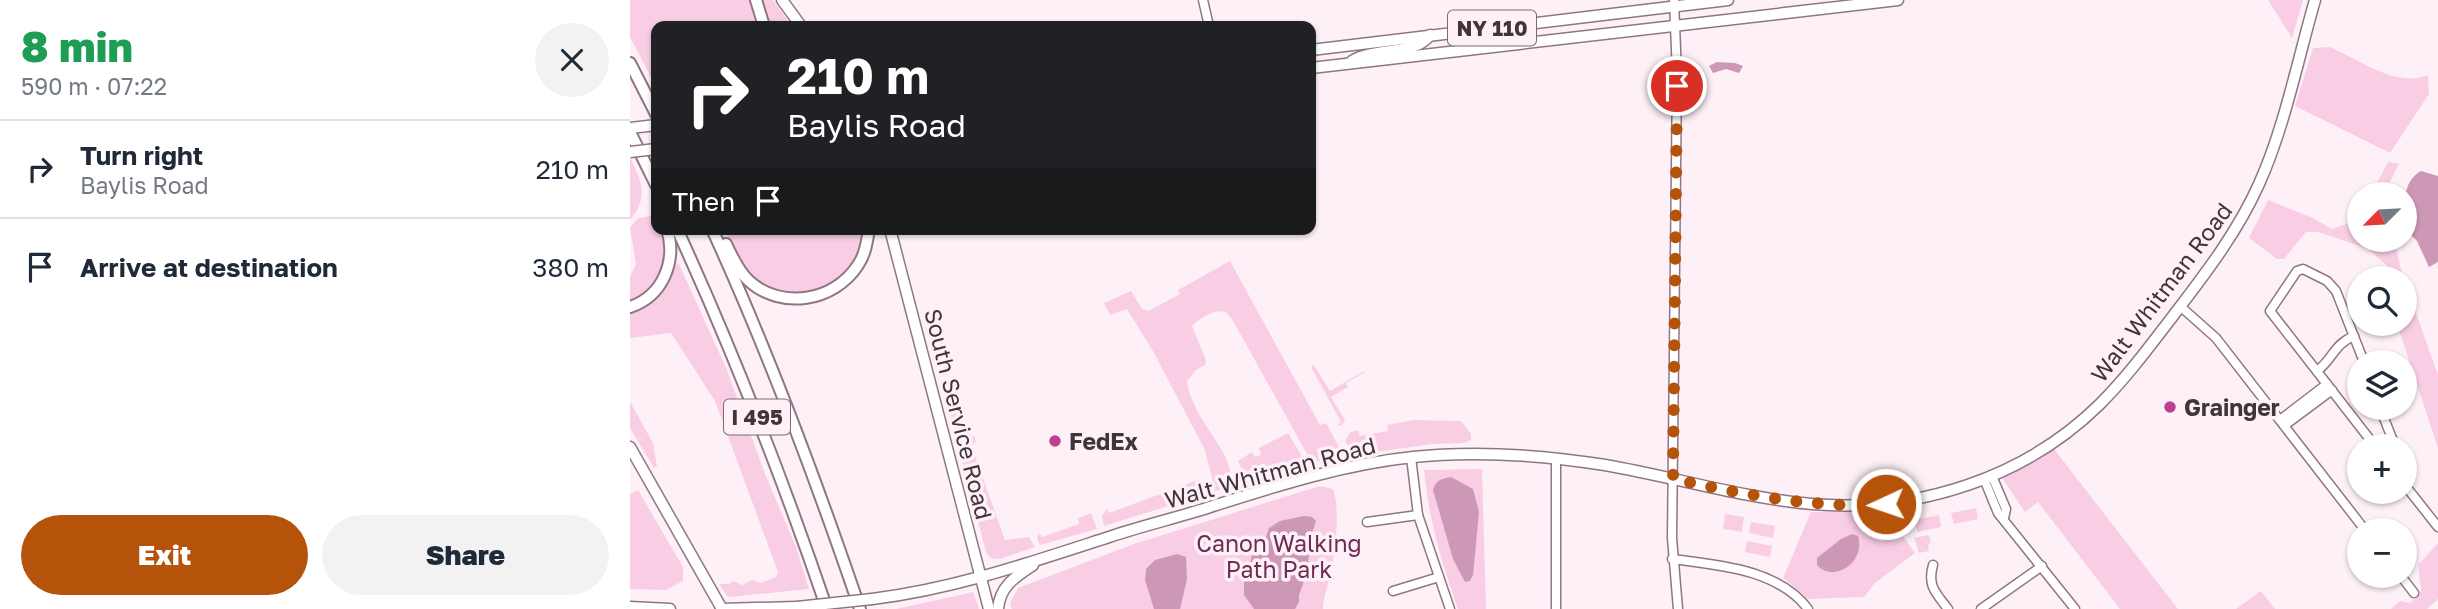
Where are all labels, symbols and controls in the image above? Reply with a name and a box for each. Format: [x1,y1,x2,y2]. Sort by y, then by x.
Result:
road number: NY 110 [1448,10,1536,46]
text: 8 min [21,21,133,71]
button: close [535,23,609,97]
text: 210 m [787,46,929,105]
icon: right [672,49,763,140]
pin [1647,56,1707,116]
icon: arrive [1658,67,1696,105]
text: 590 m · 07:22 [21,72,167,100]
text: Baylis Road [787,106,966,144]
text: Turn right [80,140,203,171]
icon: right [21,150,59,188]
text: 210 m [536,154,609,185]
text: Baylis Road [80,171,209,199]
icon: arrive [749,182,787,220]
north arrow [2347,182,2417,252]
map controls [2347,182,2417,588]
text: Then [672,186,735,217]
street label: Walt Whitman Road [2084,197,2238,387]
icon: arrive [21,248,59,286]
text: Arrive at destination [80,252,338,283]
text: 380 m [532,252,609,283]
button: search [2347,266,2417,336]
street label: South Service Road [919,306,999,522]
button: layers [2347,350,2417,420]
place label: Grainger [2184,393,2280,421]
marker: Grainger [2162,399,2178,415]
road number: I 495 [724,400,790,434]
place label: FedEx [1069,427,1139,455]
street label: Walt Whitman Road [1161,430,1379,514]
marker: FedEx [1047,433,1063,449]
button: + [2347,434,2417,504]
position arrow [1849,467,1923,541]
button: Exit [21,515,308,595]
button: Share [322,515,609,595]
button: − [2347,518,2417,588]
park label: Canon Walking Path Park [1196,529,1362,583]

